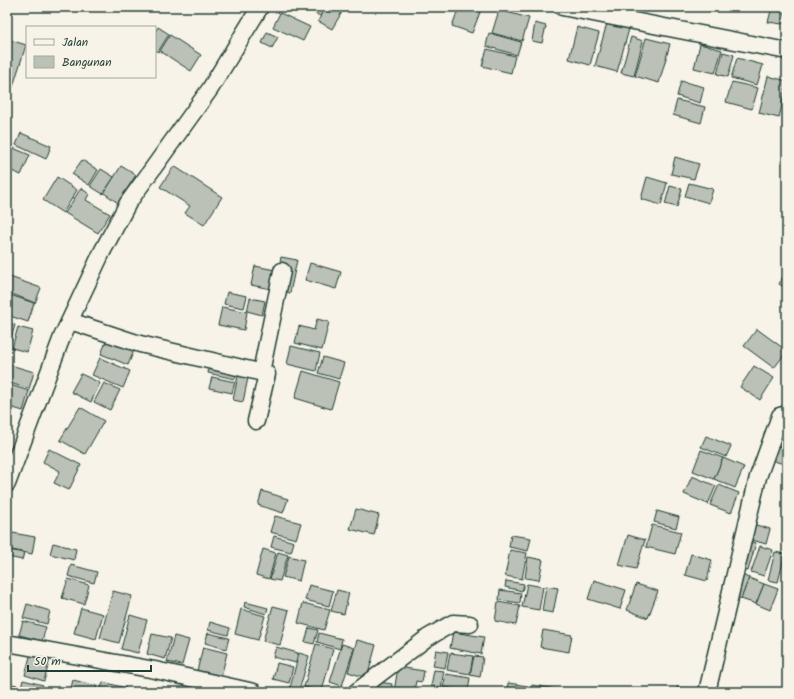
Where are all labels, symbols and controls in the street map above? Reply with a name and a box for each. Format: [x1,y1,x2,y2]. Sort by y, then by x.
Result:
legend [26,26,156,78]
text: Jalan [62,33,88,52]
text: Bangunan [62,53,112,72]
scale bar [28,647,151,673]
text: 50 m [34,652,61,671]

